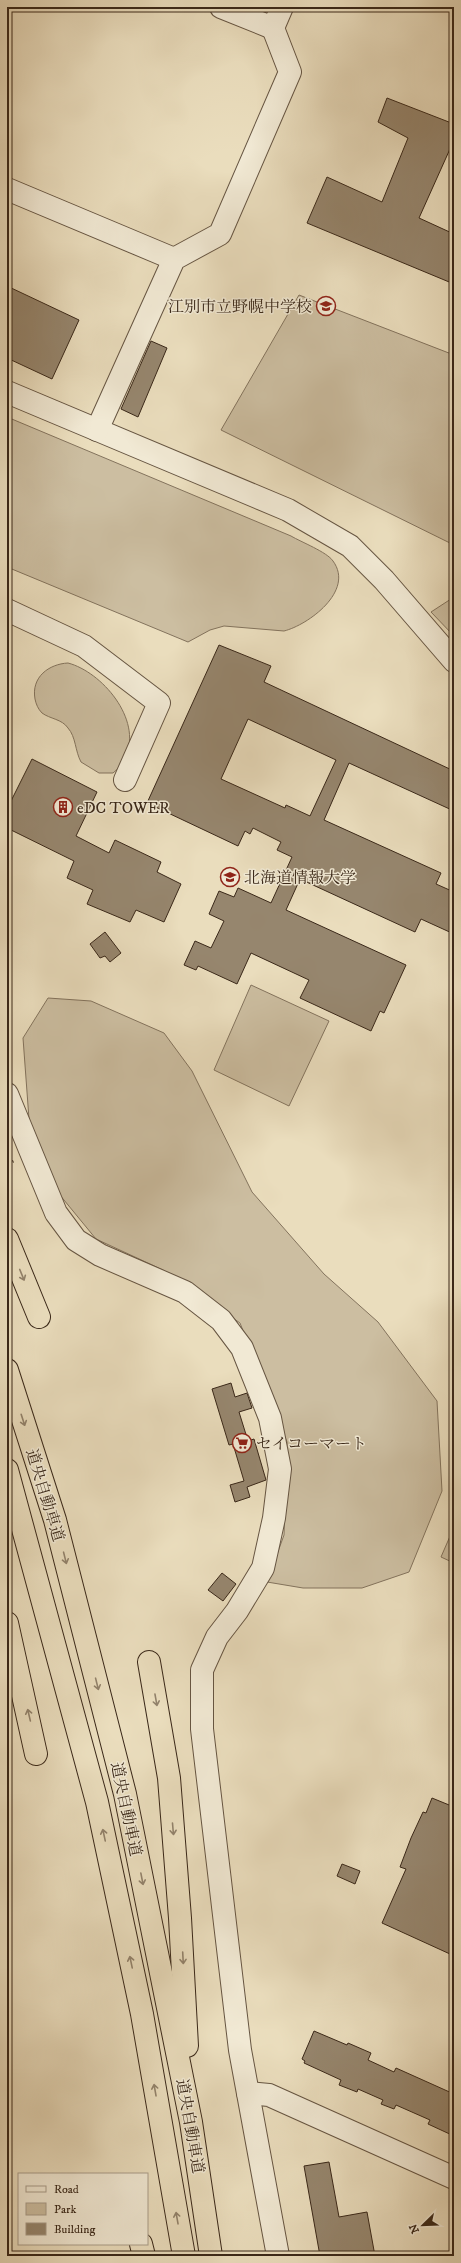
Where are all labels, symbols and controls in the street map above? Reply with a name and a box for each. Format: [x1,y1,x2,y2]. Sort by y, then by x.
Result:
school or university icon: 江別市立野幌中学校 [315,295,337,317]
place label: 江別市立野幌中学校 [168,297,312,317]
building icon: eDC TOWER [52,796,74,818]
place label: eDC TOWER [77,798,170,818]
school or university icon: 北海道情報大学 [219,866,241,888]
place label: 北海道情報大学 [244,868,356,888]
one-way arrow [18,1269,26,1281]
one-way arrow [20,1414,27,1427]
supermarket icon: セイコーマート [231,1432,253,1454]
place label: セイコーマート [256,1434,367,1454]
street label: 道央自動車道 [21,1446,69,1544]
one-way arrow [62,1551,69,1564]
one-way arrow [94,1677,101,1690]
one-way arrow [152,1693,160,1706]
one-way arrow [24,1709,32,1722]
street label: 道央自動車道 [106,1760,146,1858]
one-way arrow [170,1822,177,1835]
one-way arrow [100,1828,108,1841]
one-way arrow [138,1872,146,1885]
one-way arrow [179,1951,186,1964]
one-way arrow [126,1956,134,1969]
street label: 道央自動車道 [172,2077,208,2175]
one-way arrow [150,2083,158,2096]
legend [18,2173,148,2245]
text: Road [54,2182,79,2197]
text: Park [54,2202,76,2217]
north arrow [403,2205,443,2245]
one-way arrow [173,2211,181,2224]
text: Building [54,2222,95,2237]
text: N [407,2222,423,2235]

